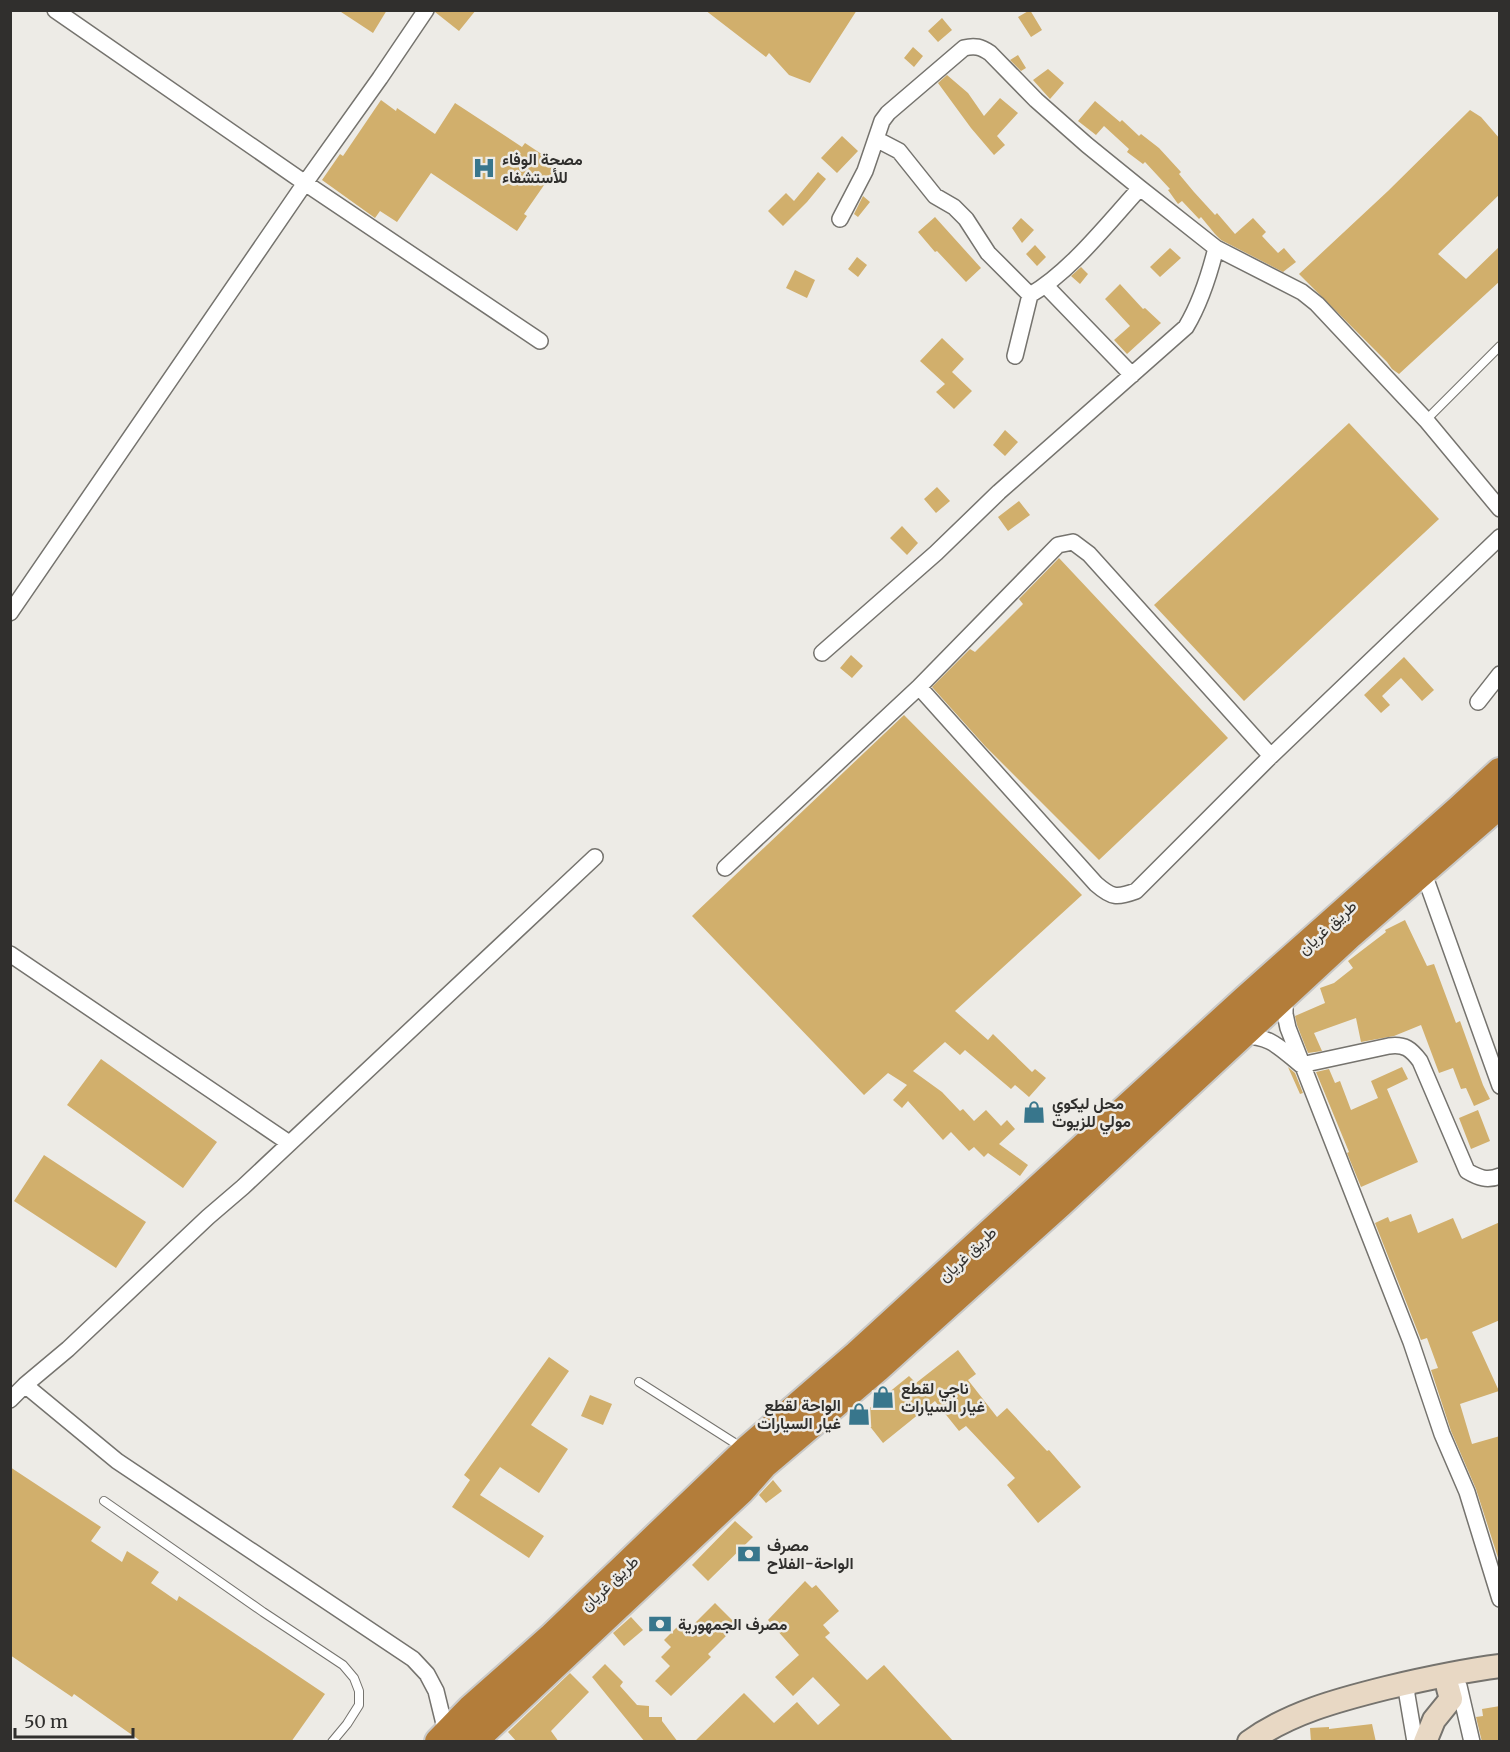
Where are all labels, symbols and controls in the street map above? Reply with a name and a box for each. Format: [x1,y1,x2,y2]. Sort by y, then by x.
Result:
place label: مصحة الوفاء للأستشفاء [502,149,583,187]
hospital icon: مصحة الوفاء للأستشفاء [471,155,497,181]
street label: طريق غريان [1293,895,1361,959]
place label: محل ليكوي مولي للزيوت [1052,1093,1131,1135]
shop icon: محل ليكوي مولي للزيوت [1021,1099,1047,1125]
street label: طريق غريان [934,1222,1001,1287]
place label: ناجي لقطع غيار السيارات [901,1378,985,1417]
shop icon: ناجي لقطع غيار السيارات [870,1384,896,1410]
place label: الواحة لقطع غيار السيارات [757,1395,841,1434]
shop icon: الواحة لقطع غيار السيارات [846,1401,872,1427]
place label: مصرف الواحة-الفلاح [767,1535,854,1574]
bank icon: مصرف الواحة-الفلاح [736,1541,762,1567]
street label: طريق غريان [576,1551,643,1616]
bank icon: مصرف الجمهورية [647,1611,673,1637]
place label: مصرف الجمهورية [678,1614,788,1635]
scale bar [15,1701,134,1739]
text: 50 m [24,1710,68,1733]

